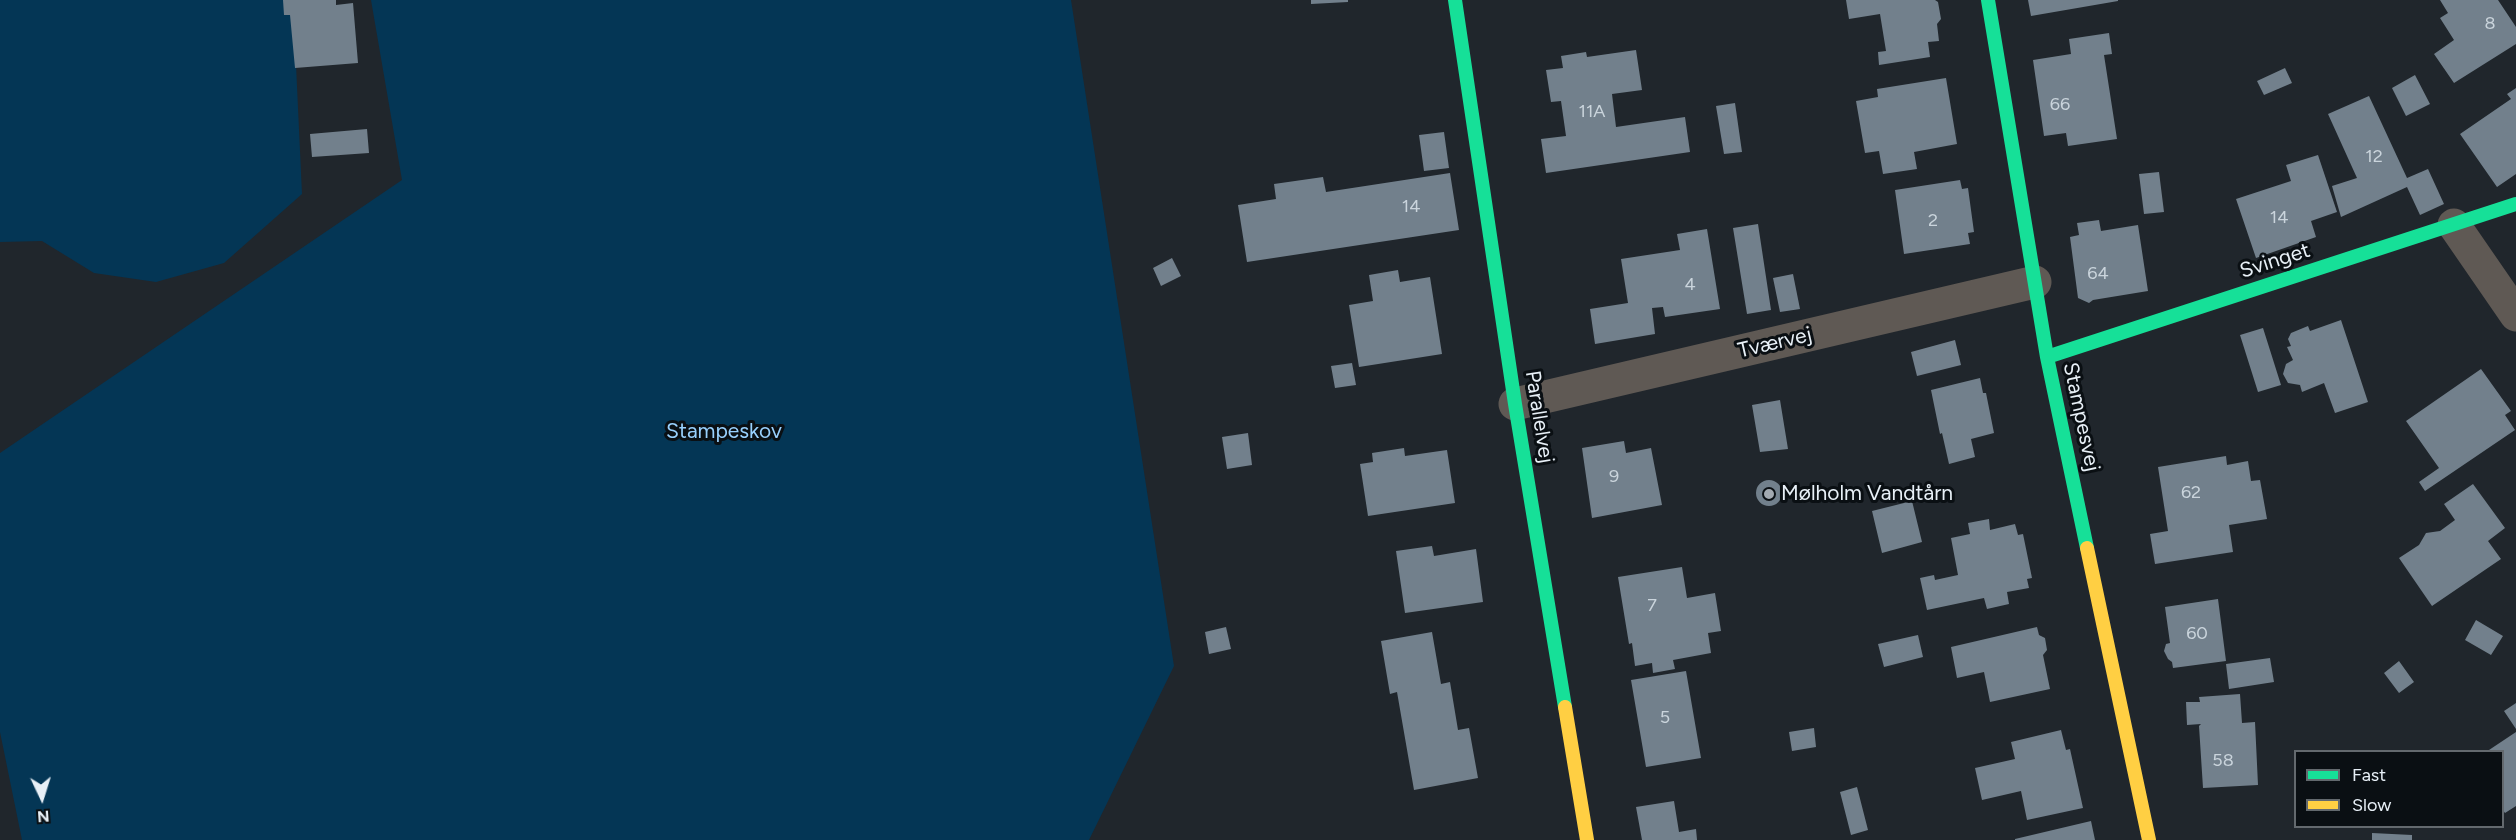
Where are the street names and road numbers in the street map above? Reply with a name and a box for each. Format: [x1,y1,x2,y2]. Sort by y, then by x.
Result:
street label: Svinget [2237,238,2313,284]
street label: Tværvej [1735,322,1815,364]
street label: Stampesvej [2057,360,2105,474]
street label: Parallelvej [1519,369,1559,465]

